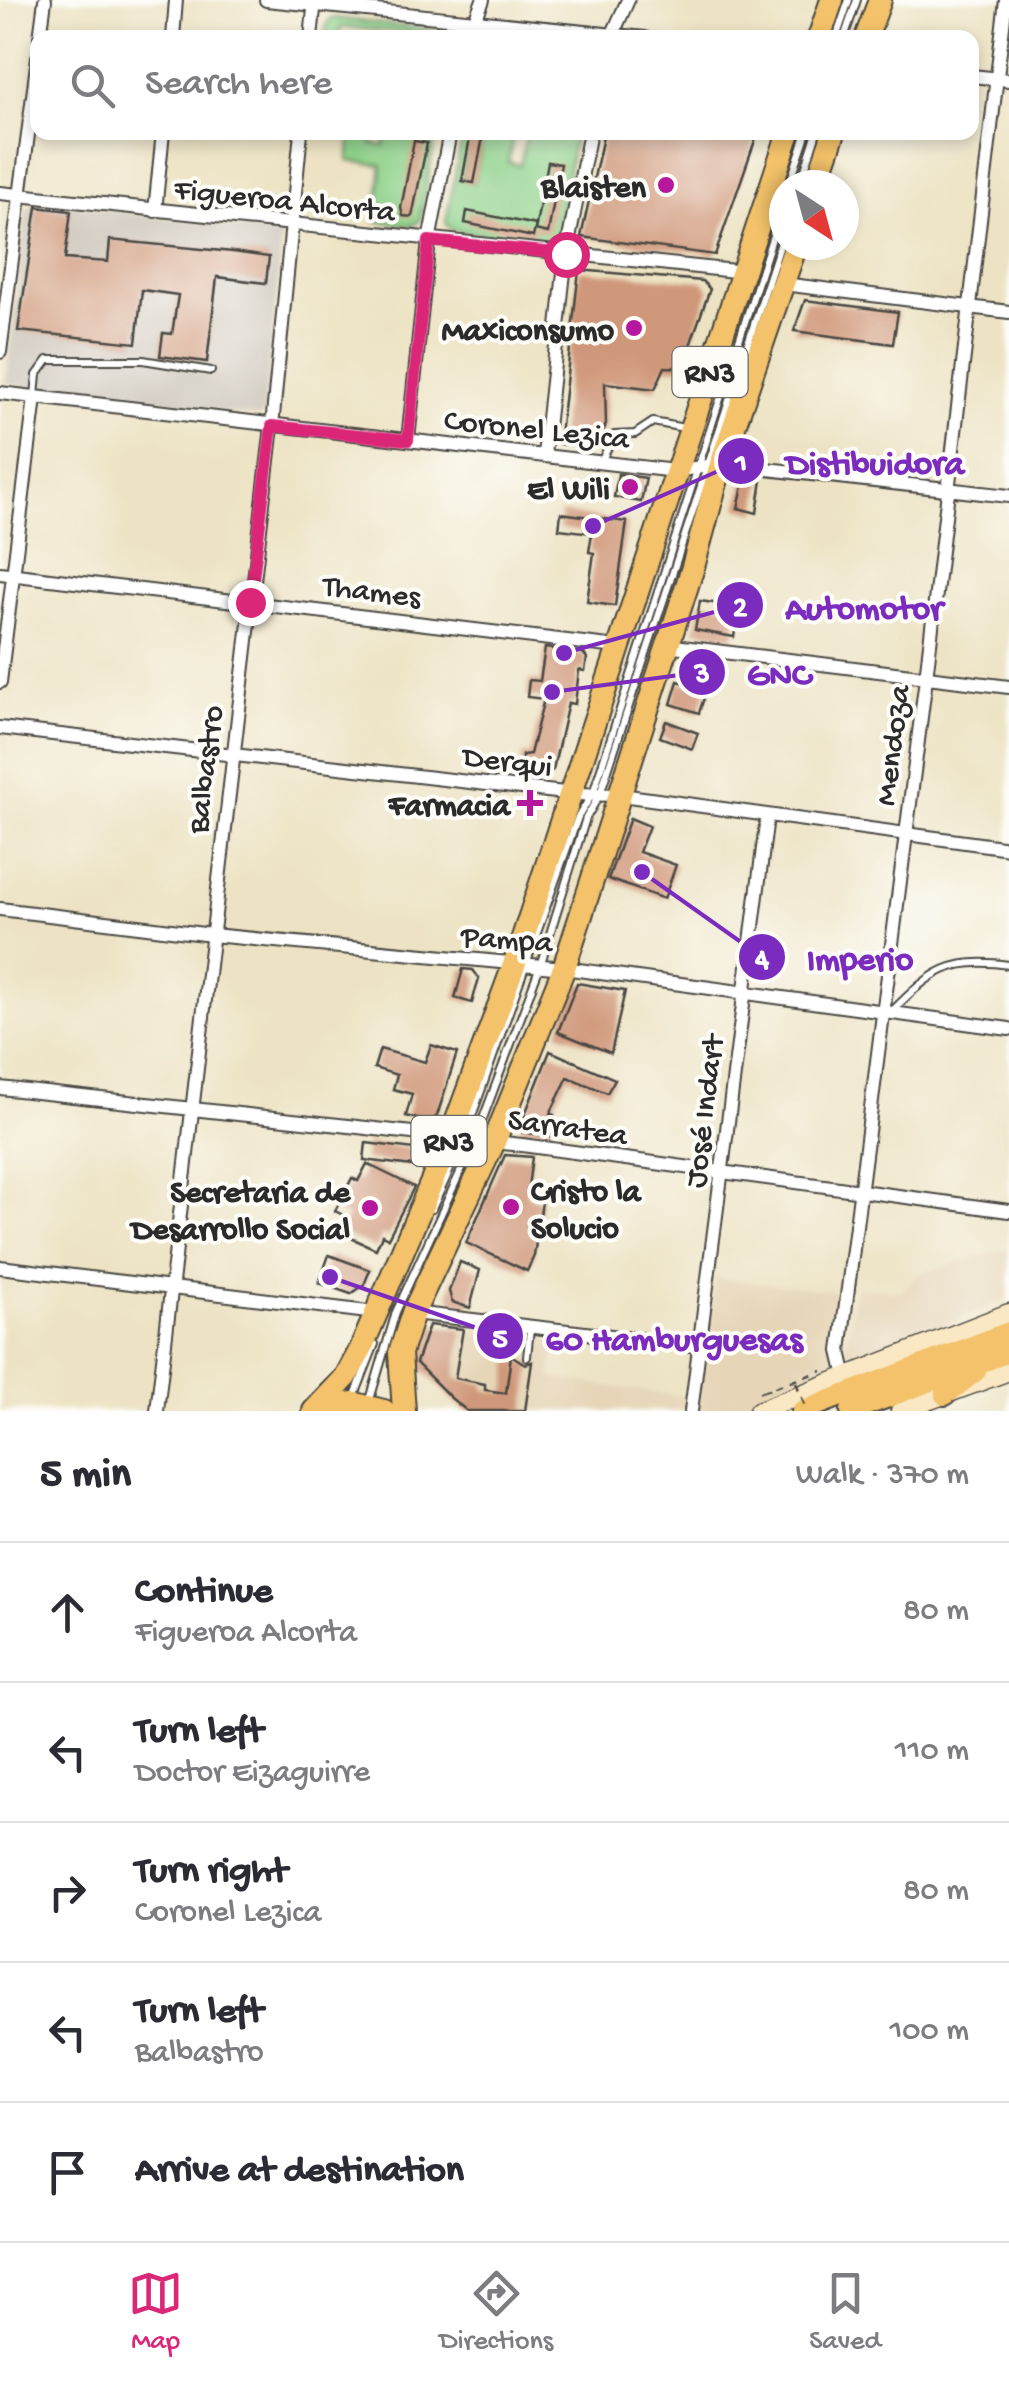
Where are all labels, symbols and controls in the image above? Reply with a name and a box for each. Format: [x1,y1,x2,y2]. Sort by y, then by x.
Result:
search box [30,30,979,140]
icon: search [65,58,120,113]
text: Search here [145,63,332,107]
north arrow [769,170,859,260]
place label: Blaisten [540,171,647,209]
street label: Figueroa Alcorta [171,172,398,234]
marker: Blaisten [655,174,677,196]
route start [544,232,590,278]
place label: Maxiconsumo [441,314,614,352]
marker: Maxiconsumo [623,317,645,339]
road number: RN3 [672,347,748,397]
street label: Coronel Lezica [442,403,632,461]
callout: Distibuidora [716,428,984,493]
text: Distibuidora [783,446,966,487]
text: 1 [734,448,747,483]
place label: El Wili [527,473,610,511]
marker: El Wili [619,476,641,498]
street label: Thames [318,569,424,619]
callout: Automotor [715,573,962,638]
route end [228,580,274,626]
text: Automotor [784,591,946,632]
text: 2 [733,593,748,628]
callout: GNC [677,639,831,704]
text: GNC [747,657,814,698]
text: 3 [693,659,710,694]
street label: Mendoza [869,682,921,808]
street label: Balbastro [181,703,235,837]
street label: Derqui [459,739,554,788]
place label: Farmacia [387,789,512,827]
marker: Farmacia [519,792,541,814]
street label: Pampa [459,920,555,964]
callout: Imperio [737,924,933,989]
text: Imperio [807,942,913,983]
text: 4 [754,944,770,979]
street label: José Indart [679,1030,736,1190]
street label: Sarratea [505,1103,631,1157]
road number: RN3 [412,1116,486,1166]
place label: Cristo la Solucio [531,1175,643,1250]
place label: Secretaria de Desarrollo Social [128,1176,351,1251]
marker: Cristo la Solucio [500,1196,522,1218]
marker: Secretaria de Desarrollo Social [359,1197,381,1219]
callout: 60 Hamburguesas [475,1304,822,1369]
text: 60 Hamburguesas [545,1322,805,1363]
text: 5 [492,1324,508,1359]
text: 5 min [40,1452,131,1501]
text: Walk · 370 m [796,1457,969,1495]
text: Continue [135,1571,273,1615]
icon: ahead [40,1585,95,1640]
text: 80 m [903,1593,969,1631]
text: Figueroa Alcorta [135,1615,357,1653]
text: Turn left [135,1711,263,1755]
icon: left [40,1725,95,1780]
text: 110 m [895,1733,969,1771]
text: Doctor Eizaguirre [135,1755,370,1793]
text: Turn right [135,1851,287,1895]
icon: right [40,1865,95,1920]
text: 80 m [903,1873,969,1911]
text: Coronel Lezica [135,1895,321,1933]
text: Turn left [135,1991,263,2035]
icon: left [40,2005,95,2060]
text: 100 m [889,2013,969,2051]
text: Balbastro [135,2035,264,2073]
icon: arrive [40,2145,95,2200]
text: Arrive at destination [135,2150,464,2194]
tab: Map [128,2266,183,2359]
tab: Directions [439,2266,553,2359]
tab: Saved [809,2266,881,2359]

